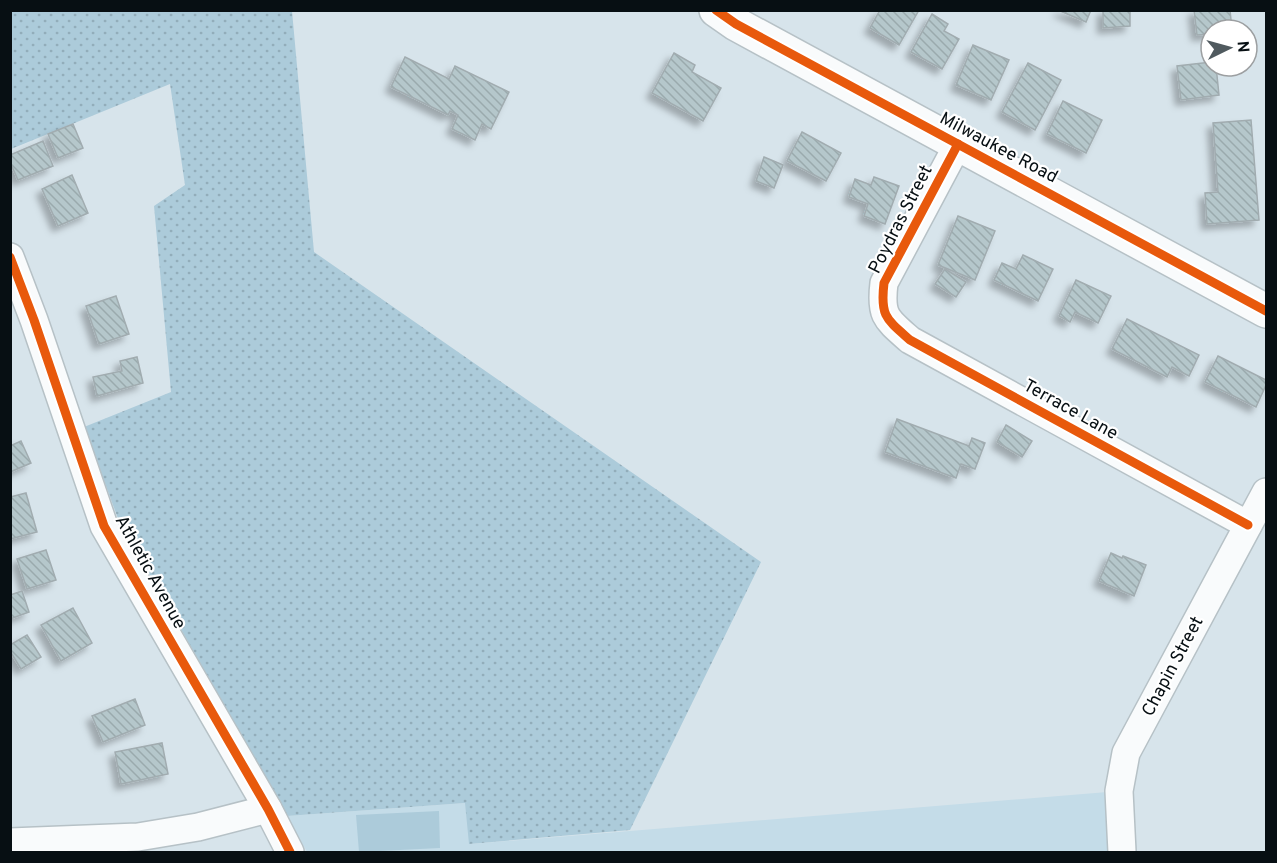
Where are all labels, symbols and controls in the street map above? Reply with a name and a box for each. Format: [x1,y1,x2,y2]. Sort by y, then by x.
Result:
north arrow [1199,18,1259,78]
text: N [1231,40,1252,53]
street label: Milwaukee Road [935,107,1061,189]
street label: Poydras Street [864,161,939,278]
street label: Terrace Lane [1019,375,1122,446]
street label: Athletic Avenue [109,512,190,634]
street label: Chapin Street [1137,613,1209,721]

